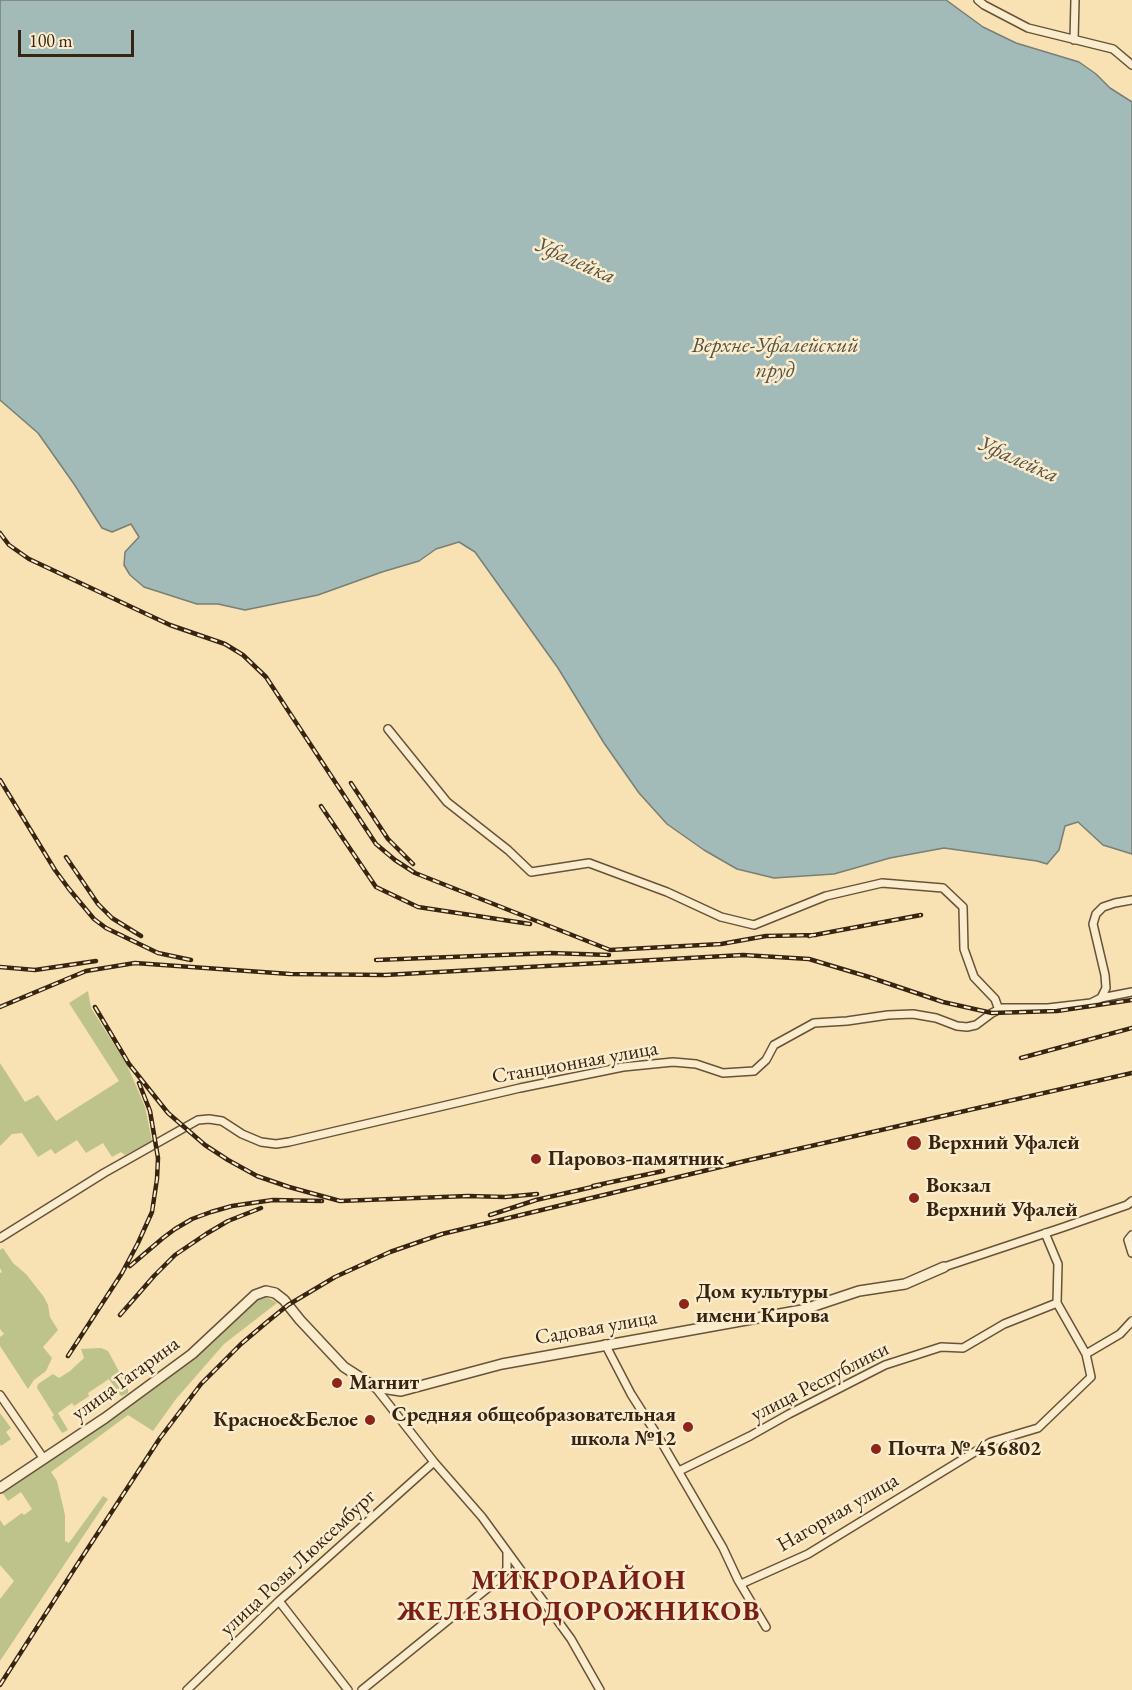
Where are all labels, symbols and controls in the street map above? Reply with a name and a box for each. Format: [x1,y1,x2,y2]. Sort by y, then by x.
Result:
scale bar [21,18,136,56]
text: 100 m [29,29,73,52]
water label: Уфалейка [531,232,619,290]
water label: Верхне-Уфалейский пруд [691,333,859,384]
water label: Уфалейка [974,431,1062,489]
street label: Станционная улица [490,1036,660,1090]
place label: Верхний Уфалей [928,1130,1079,1156]
marker: Верхний Уфалей [905,1134,923,1152]
place label: Паровоз-памятник [548,1146,724,1172]
marker: Паровоз-памятник [529,1152,543,1166]
place label: Вокзал Верхний Уфалей [926,1173,1077,1223]
marker: Вокзал Верхний Уфалей [907,1191,921,1205]
place label: Дом культуры имени Кирова [696,1279,829,1329]
marker: Дом культуры имени Кирова [677,1297,691,1311]
street label: Садовая улица [533,1305,659,1351]
street label: улица Гагарина [67,1331,185,1427]
street label: улица Республики [747,1336,893,1428]
place label: Магнит [349,1370,419,1396]
marker: Магнит [330,1376,344,1390]
place label: Средняя общеобразовательная школа №12 [392,1402,676,1452]
place label: Красное&Белое [213,1407,358,1433]
marker: Красное&Белое [363,1413,377,1427]
marker: Средняя общеобразовательная школа №12 [681,1420,695,1434]
place label: Почта № 456802 [888,1436,1041,1462]
marker: Почта № 456802 [869,1442,883,1456]
street label: Нагорная улица [773,1468,903,1558]
street label: улица Розы Люксембург [215,1484,381,1642]
district label: МИКРОРАЙОН ЖЕЛЕЗНОДОРОЖНИКОВ [397,1566,761,1629]

